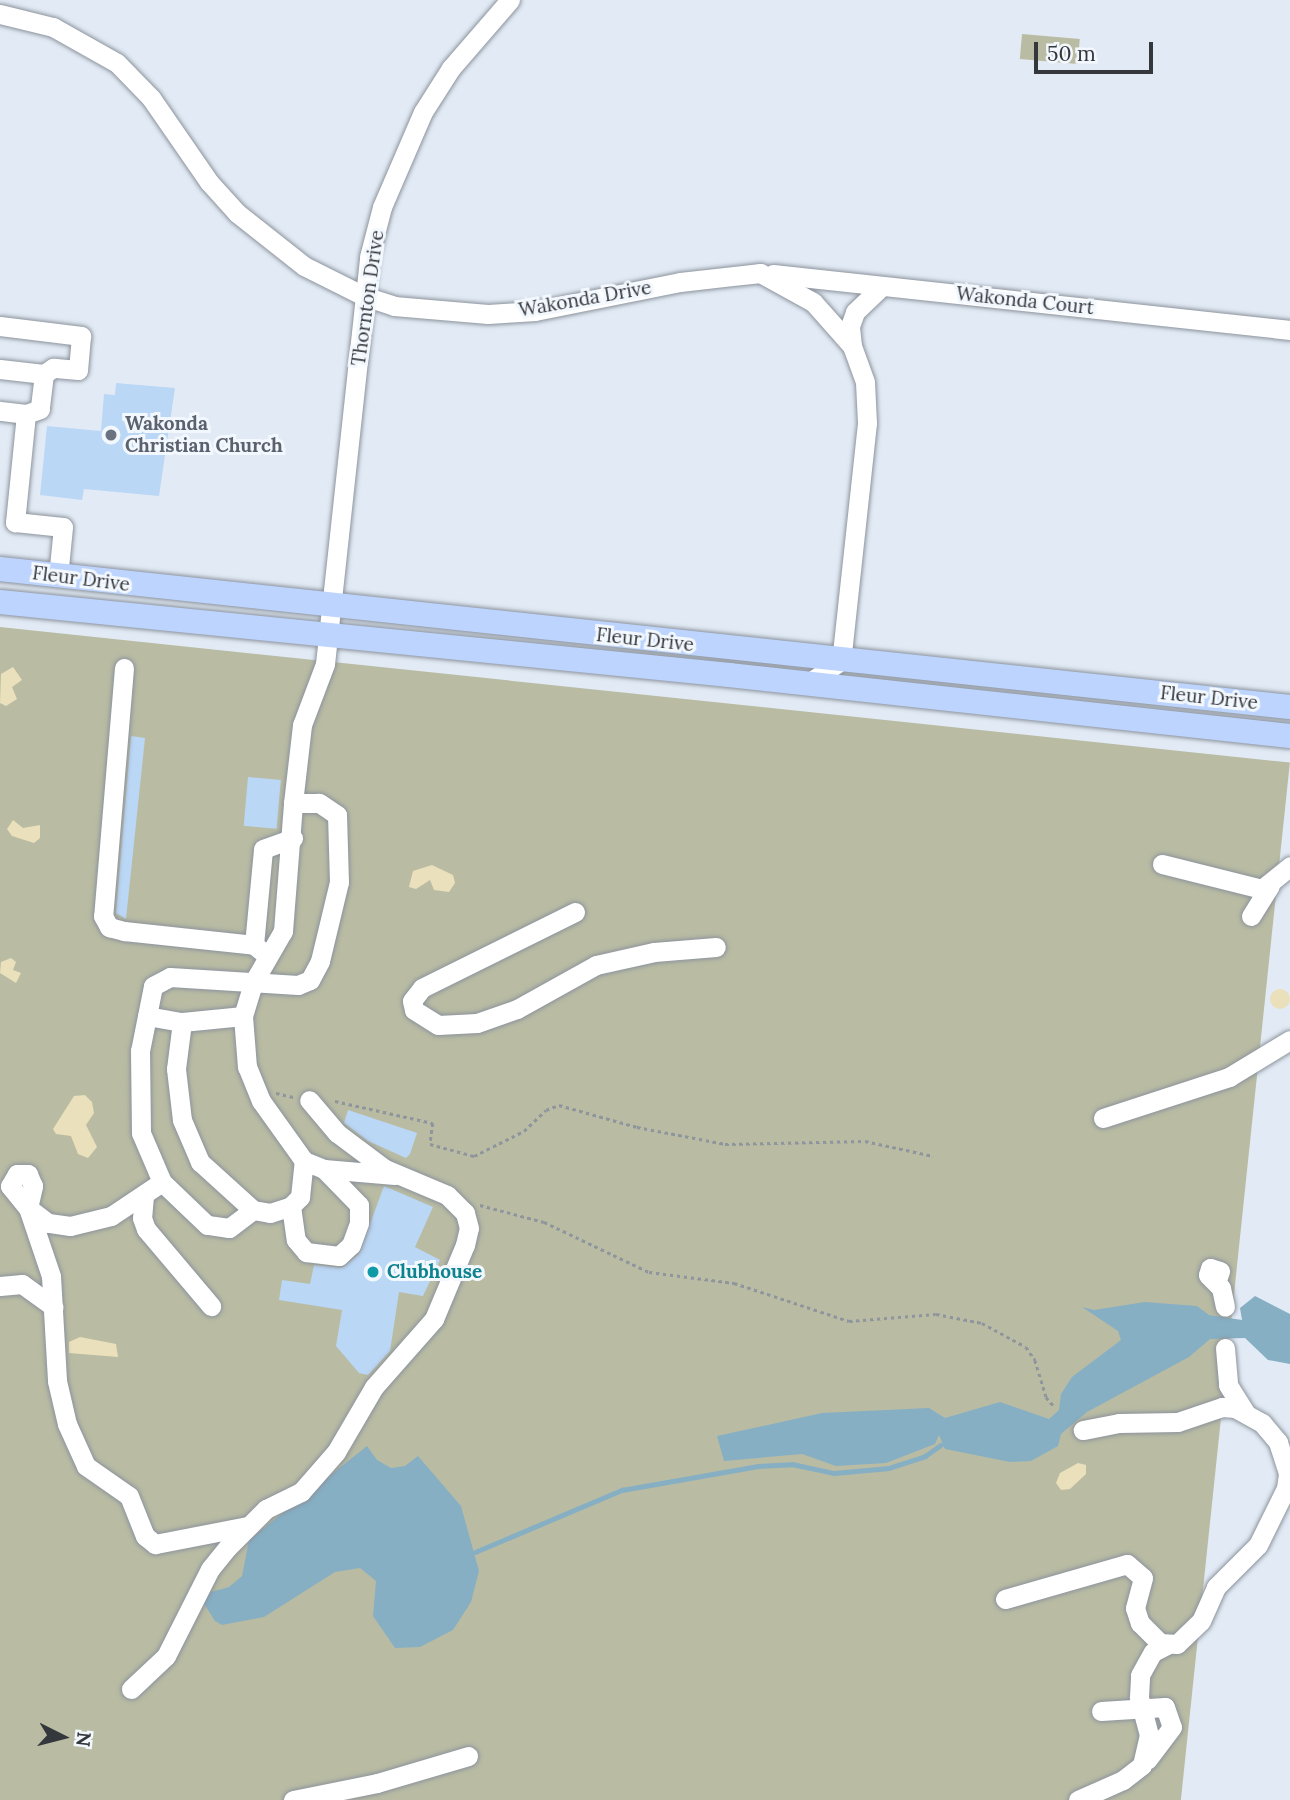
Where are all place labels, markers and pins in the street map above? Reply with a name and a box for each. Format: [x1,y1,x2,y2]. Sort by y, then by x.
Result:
place label: Wakonda Christian Church [125,413,283,457]
marker: Wakonda Christian Church [103,427,119,443]
place label: Clubhouse [387,1261,482,1283]
marker: Clubhouse [365,1264,381,1280]

